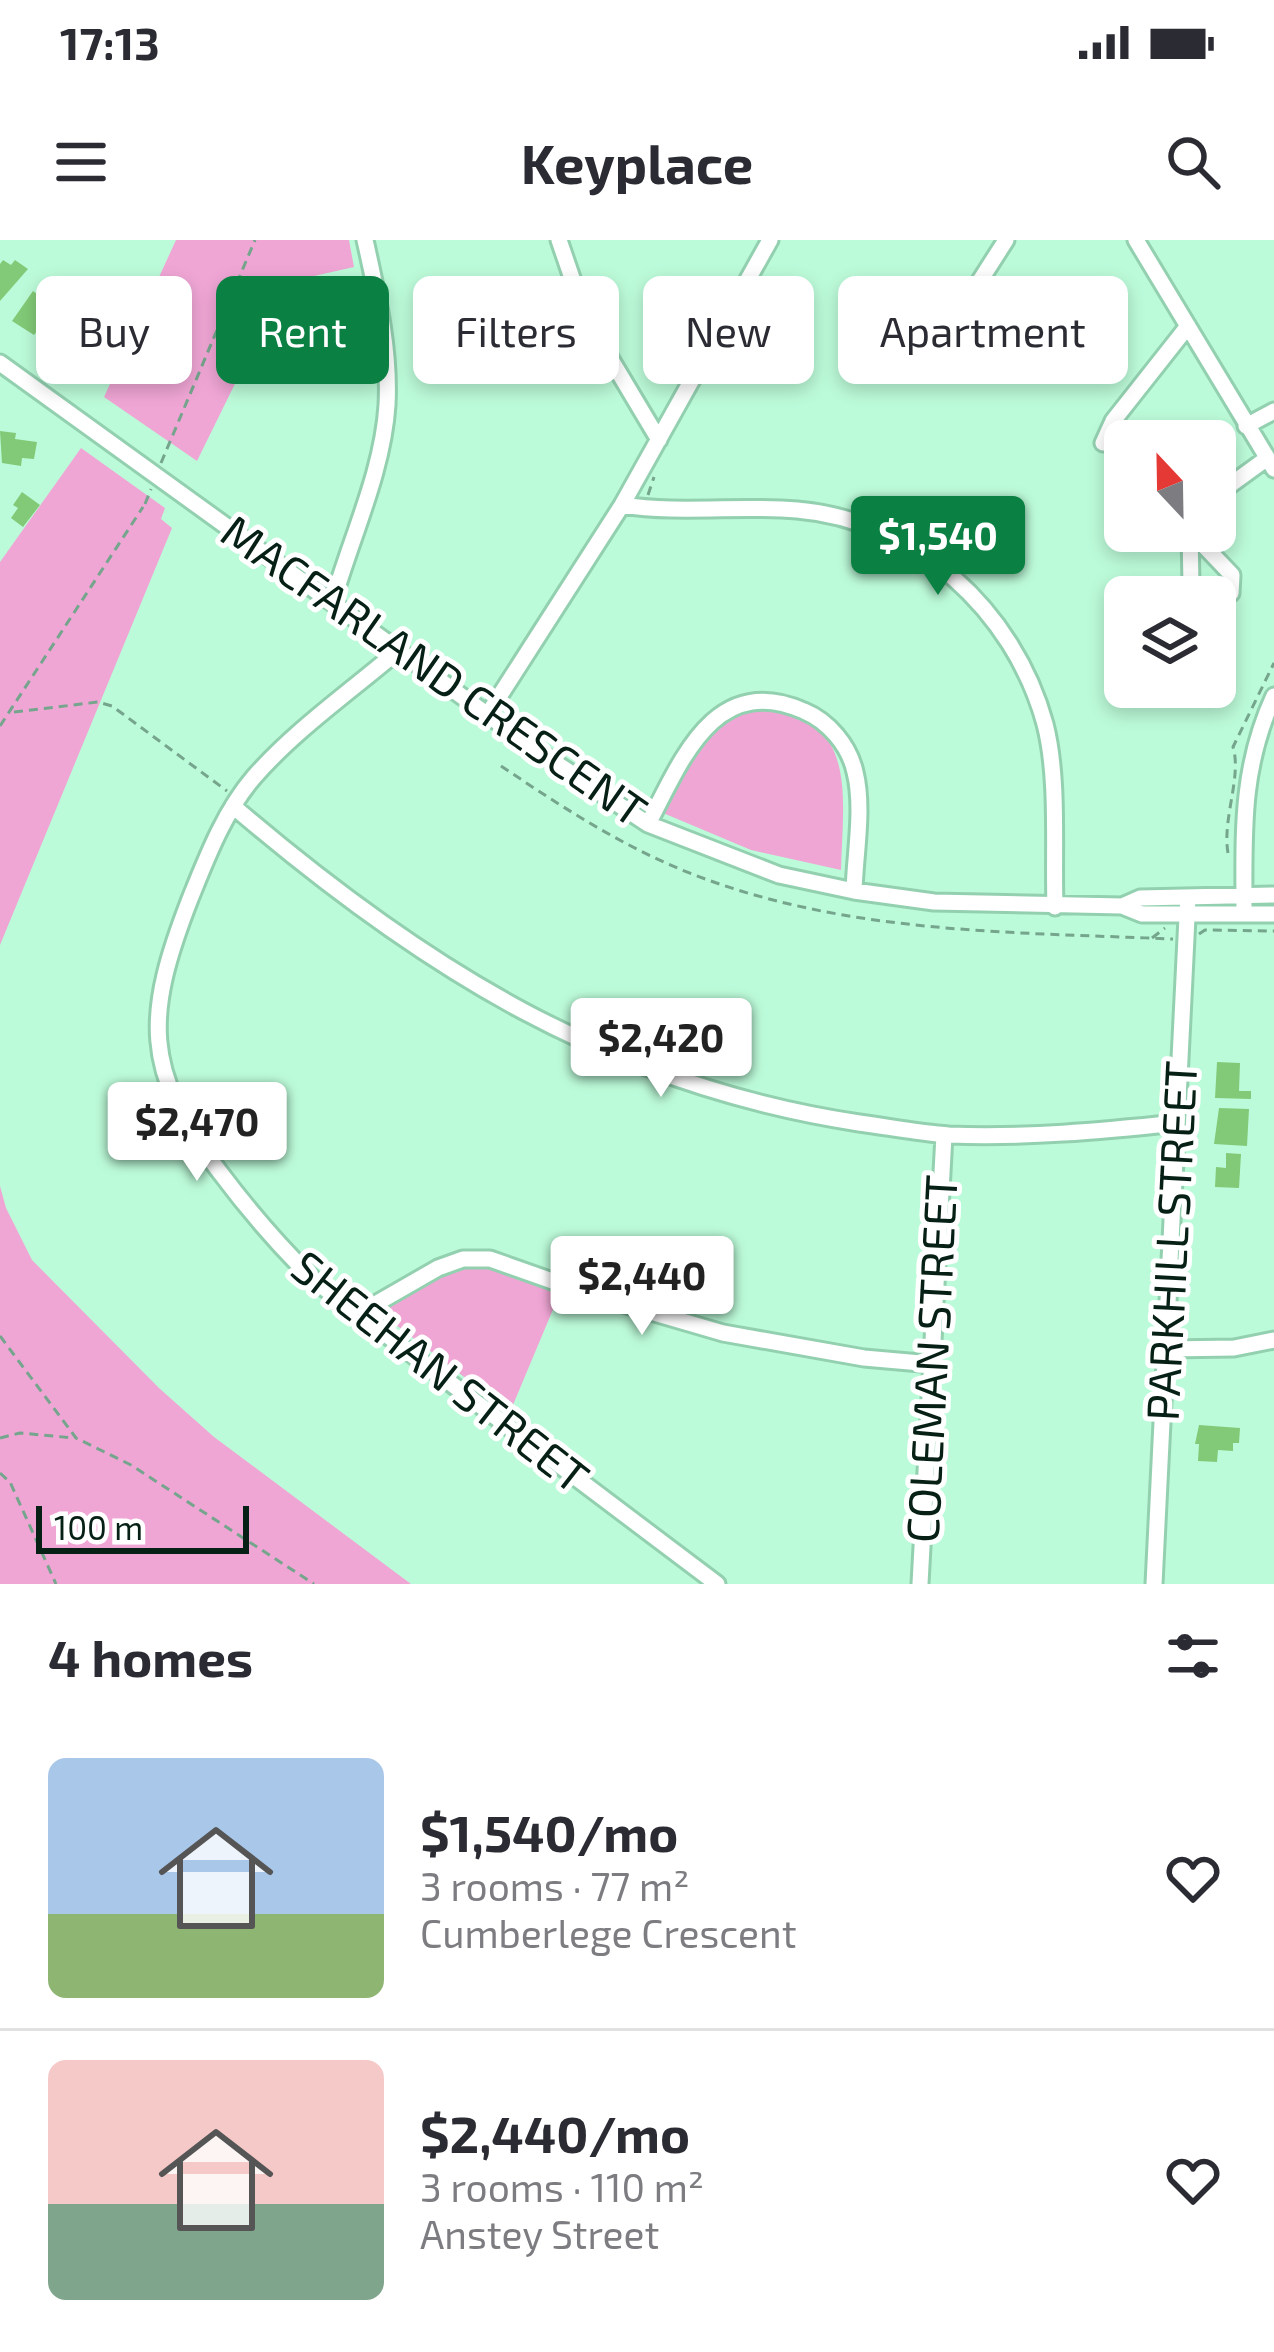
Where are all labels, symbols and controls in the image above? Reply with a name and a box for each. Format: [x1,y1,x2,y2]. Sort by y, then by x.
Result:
text: 17:13 [60,15,160,69]
icon: menu [48,129,114,195]
icon: search [1160,129,1226,195]
text: Keyplace [521,130,753,195]
chip: Buy [36,276,192,384]
chip: Rent [216,276,389,384]
chip: Filters [413,276,619,384]
chip: New [643,276,814,384]
chip: Apartment [838,276,1128,384]
north arrow [1104,420,1236,552]
map controls [1104,420,1236,708]
pin: $1,540 [840,496,1036,598]
street label: MACFARLAND CRESCENT [212,502,658,837]
text: $1,540 [878,511,998,558]
button: layers [1104,576,1236,708]
pin: $2,420 [563,998,759,1100]
text: $2,420 [598,1013,724,1060]
street label: PARKHILL STREET [1134,1060,1206,1422]
pin: $2,470 [99,1082,295,1184]
text: $2,470 [135,1097,259,1144]
street label: COLEMAN STREET [893,1173,967,1544]
pin: $2,440 [544,1236,740,1338]
street label: SHEEHAN STREET [282,1238,600,1503]
text: $2,440 [578,1251,706,1298]
scale bar [36,1500,249,1553]
text: 100 m [54,1507,143,1547]
icon: filters [1160,1623,1226,1689]
text: 4 homes [48,1626,253,1687]
text: $1,540/mo [420,1801,678,1862]
icon: home [144,1806,288,1950]
icon: heart [1160,1845,1226,1911]
text: 3 rooms · 77 m² [420,1862,689,1909]
text: Cumberlege Crescent [420,1909,797,1956]
text: $2,440/mo [420,2102,690,2163]
icon: home [144,2108,288,2252]
icon: heart [1160,2147,1226,2213]
text: 3 rooms · 110 m² [420,2163,704,2210]
text: Anstey Street [420,2210,659,2257]

